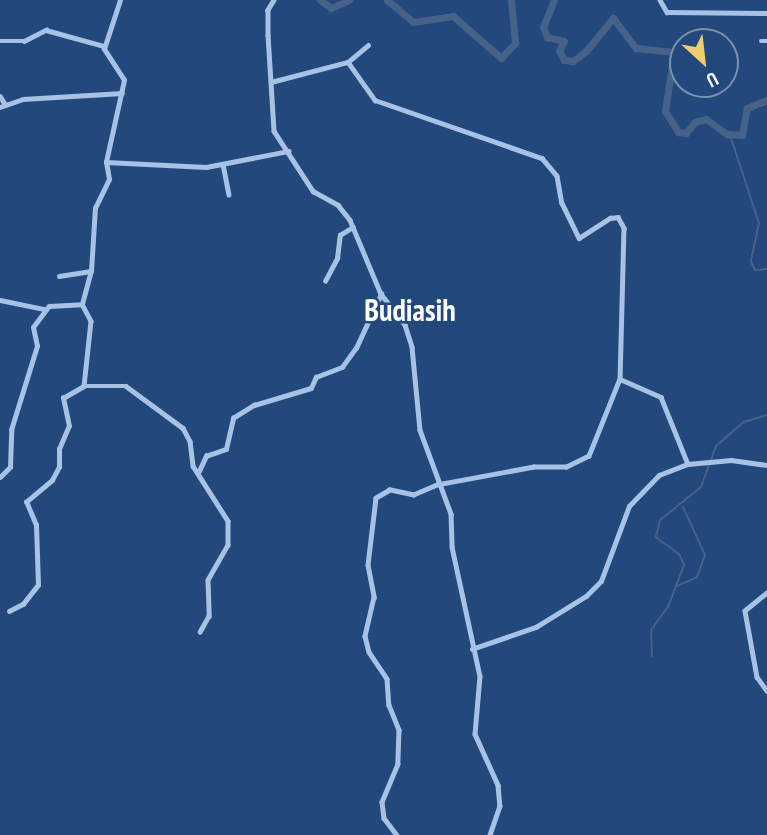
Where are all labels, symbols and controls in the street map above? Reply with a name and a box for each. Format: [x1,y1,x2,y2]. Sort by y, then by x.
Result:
north arrow [669,28,739,98]
text: U [703,67,722,93]
district label: Budiasih [364,292,456,328]

